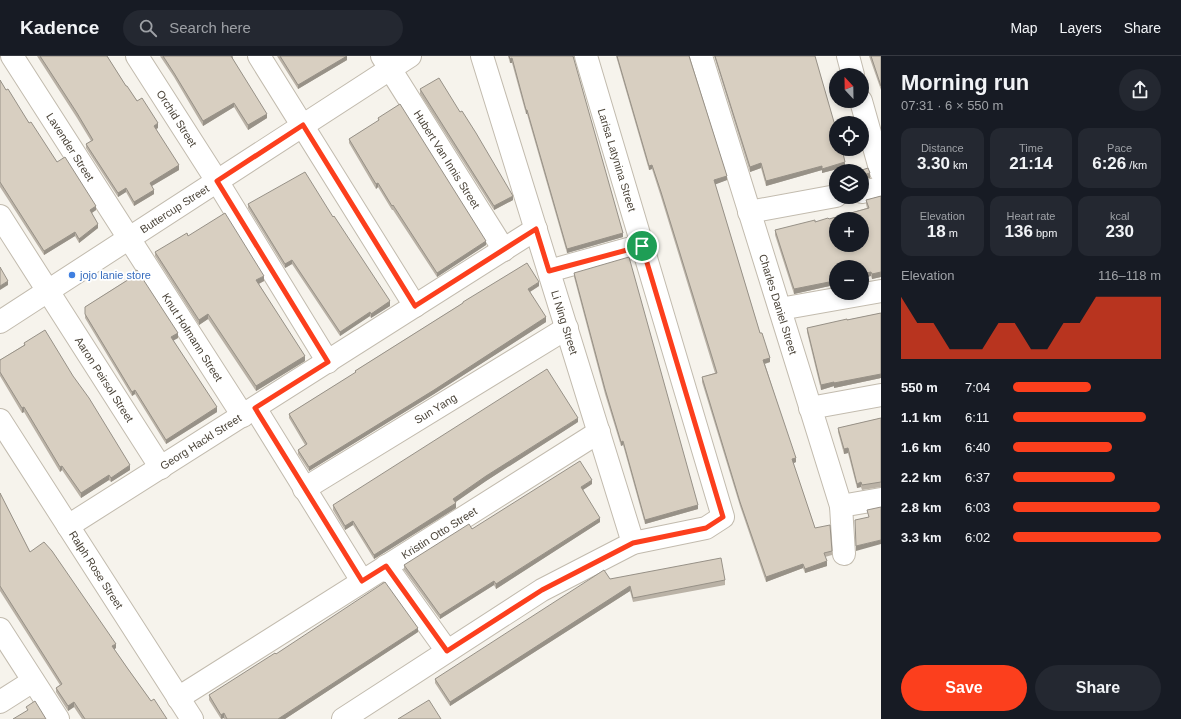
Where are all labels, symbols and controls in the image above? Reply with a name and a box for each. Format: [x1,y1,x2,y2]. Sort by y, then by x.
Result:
search box [123,10,403,46]
text: Kadence [20,17,99,38]
icon: search [137,17,159,39]
text: Search here [169,19,251,36]
text: Map [1010,20,1038,36]
text: Layers [1060,20,1102,36]
text: Share [1124,20,1161,36]
north arrow [829,68,869,108]
map controls [829,68,869,300]
button: share [1119,69,1161,111]
text: Morning run [901,70,1029,95]
street label: Orchid Street [154,88,199,149]
text: 07:31 · 6 × 550 m [901,98,1003,113]
street label: Larisa Latynina Street [596,107,638,213]
street label: Hubert Van Innis Street [412,108,482,211]
street label: Lavender Street [44,111,97,183]
button: locate [829,116,869,156]
text: Distance [921,142,964,154]
text: Time [1019,142,1043,154]
text: Pace [1107,142,1132,154]
text: 3.30 [917,154,950,173]
text: 21:14 [1009,154,1053,173]
text: 6:26 [1092,154,1126,173]
text: km [950,159,968,171]
text: /km [1126,159,1147,171]
button: layers [829,164,869,204]
street label: Buttercup Street [138,182,211,235]
text: Elevation [920,210,965,222]
text: Heart rate [1007,210,1055,222]
text: kcal [1110,210,1129,222]
button: + [829,212,869,252]
text: 18 [927,222,946,241]
text: 136 [1005,222,1033,241]
text: 230 [1105,222,1134,241]
text: m [946,227,958,239]
text: bpm [1033,227,1057,239]
pin [625,229,659,263]
icon: arrive [631,235,653,257]
street label: Charles Daniel Street [757,252,800,356]
button: − [829,260,869,300]
text: Elevation [901,268,954,283]
text: 116–118 m [1098,268,1161,283]
place label: jojo lanie store [79,269,151,281]
marker: jojo lanie store [67,270,77,280]
street label: Li Ning Street [549,289,580,356]
street label: Knut Holmann Street [160,291,225,383]
street label: Aaron Peirsol Street [73,335,136,424]
text: 550 m [901,380,938,395]
text: 7:04 [965,380,990,395]
street label: Sun Yang [412,391,459,426]
text: 1.1 km [901,410,941,425]
text: 6:11 [965,410,989,425]
street label: Georg Hackl Street [158,412,243,472]
text: 1.6 km [901,440,941,455]
text: 6:40 [965,440,990,455]
text: 2.2 km [901,470,941,485]
text: 6:37 [965,470,990,485]
text: 2.8 km [901,500,941,515]
text: 6:03 [965,500,990,515]
street label: Kristin Otto Street [399,505,479,561]
street label: Ralph Rose Street [67,529,126,611]
text: 3.3 km [901,530,941,545]
text: 6:02 [965,530,990,545]
button: Save [901,665,1027,711]
button: Share [1035,665,1161,711]

